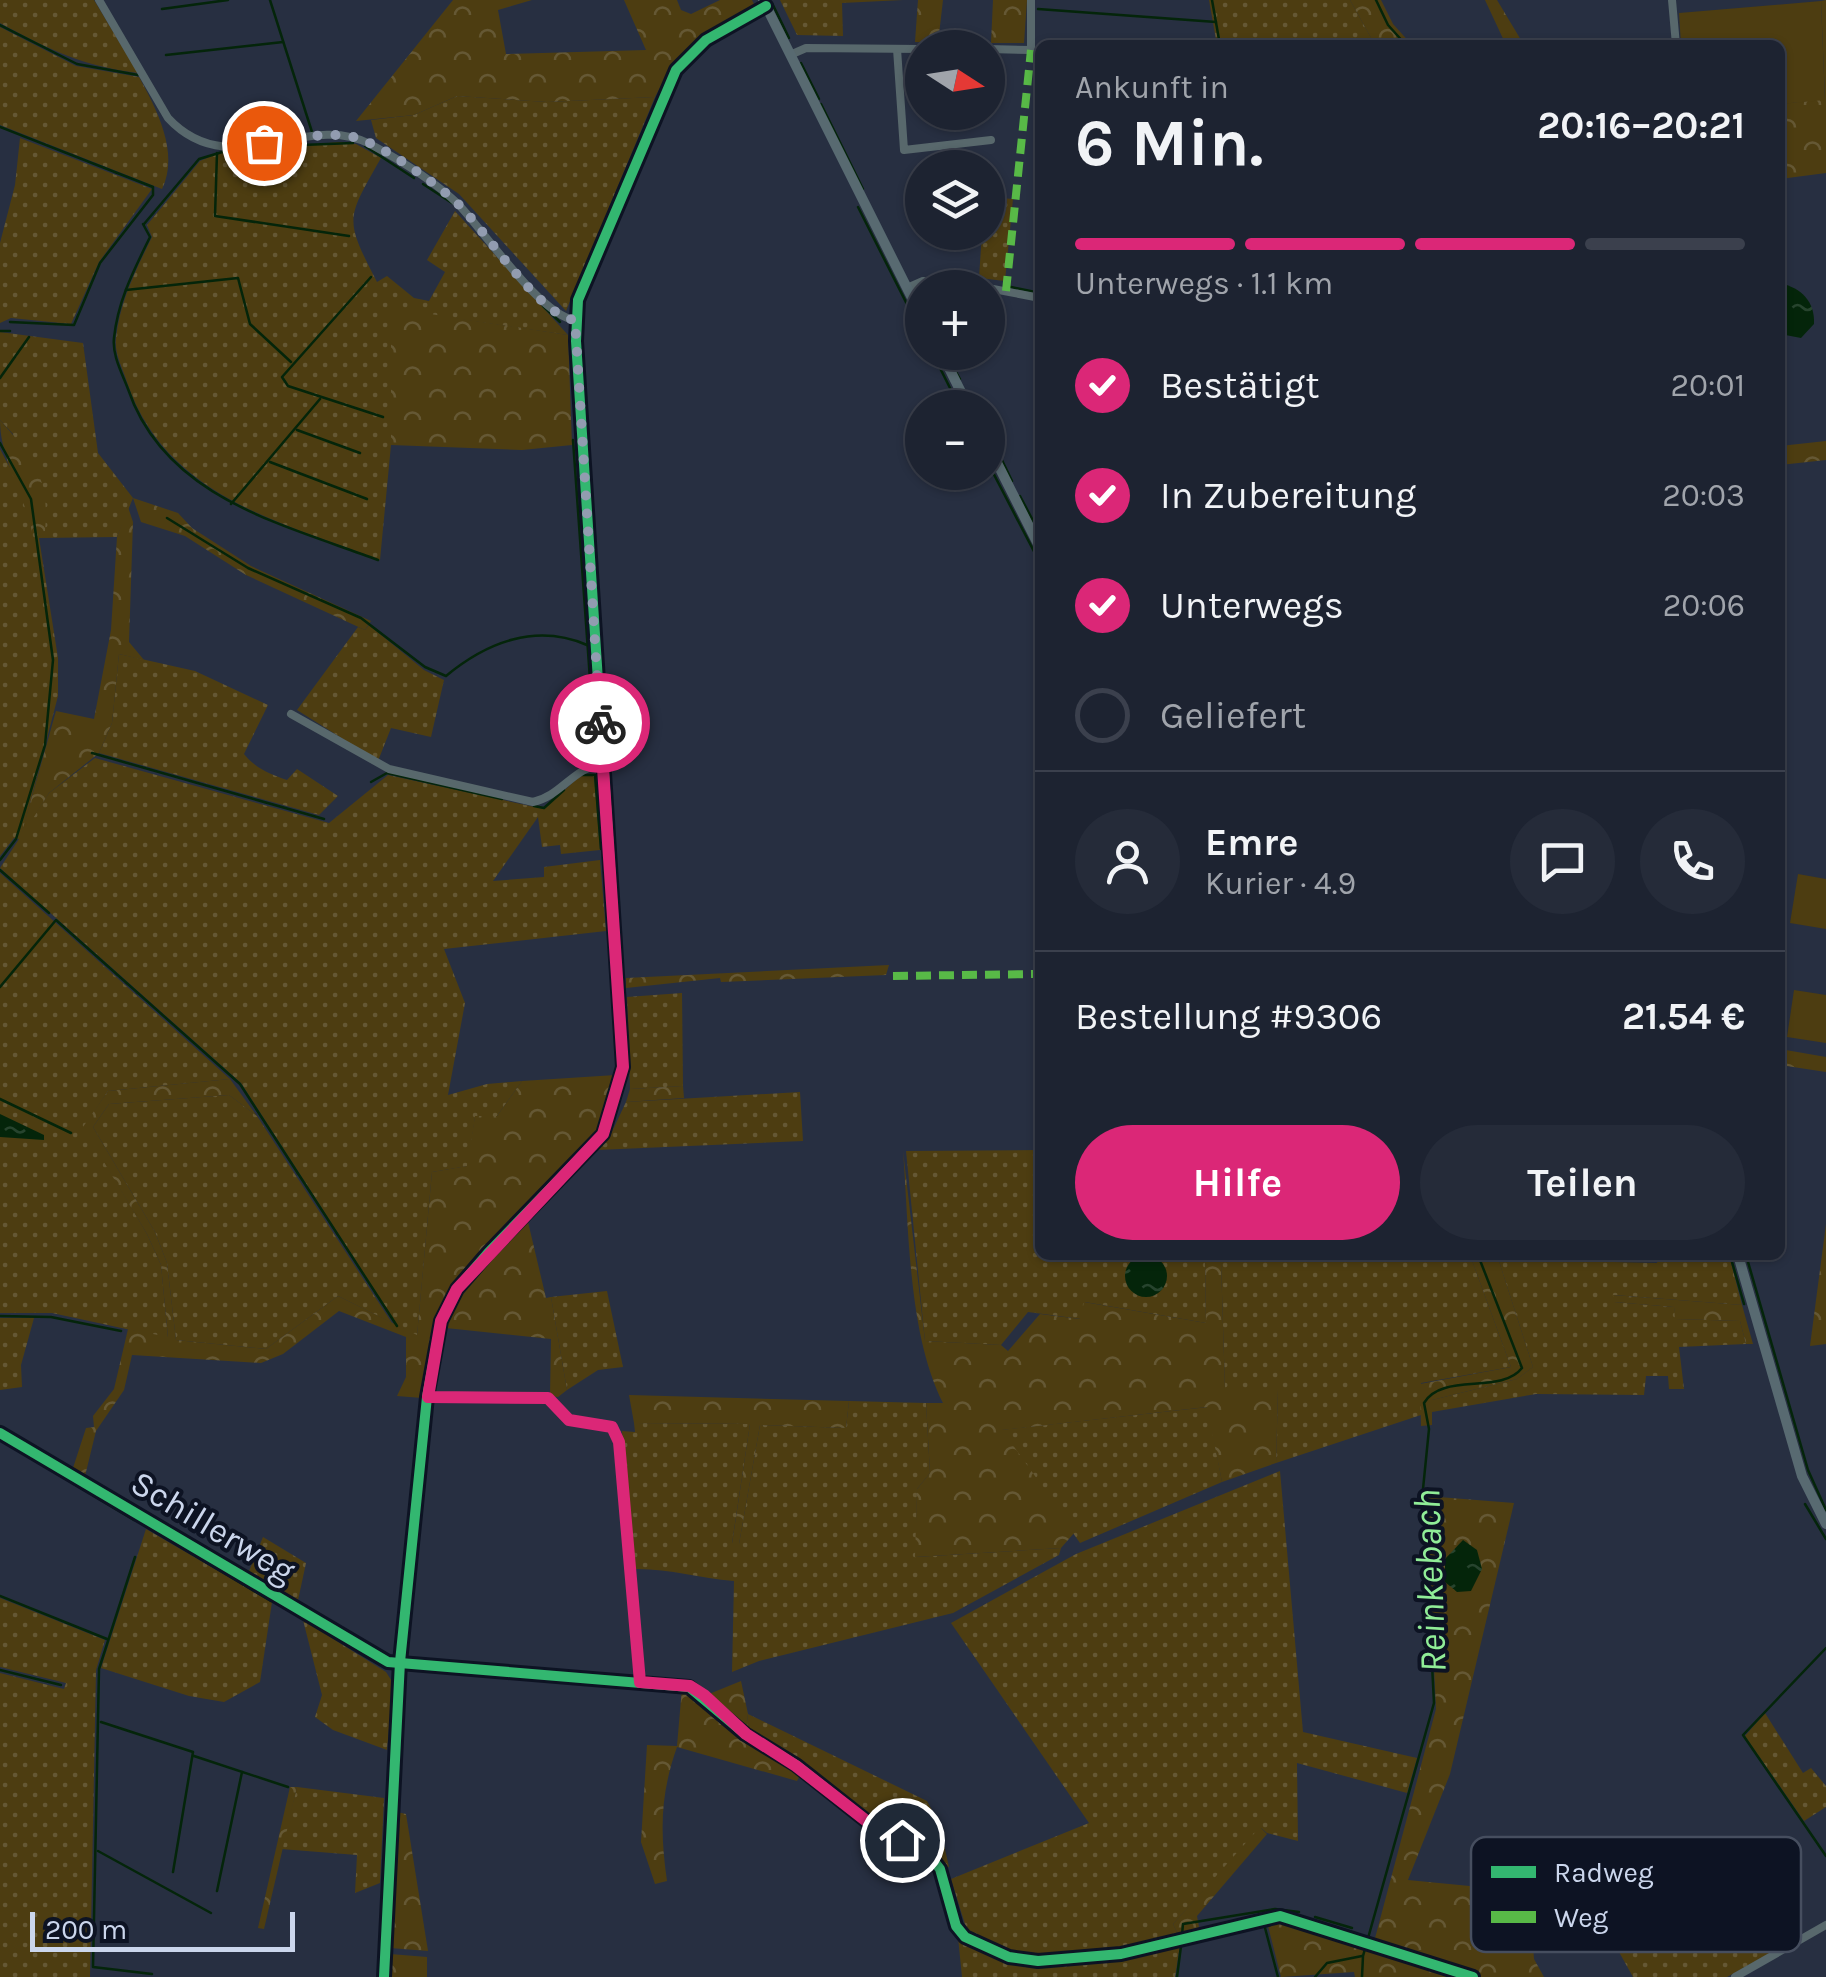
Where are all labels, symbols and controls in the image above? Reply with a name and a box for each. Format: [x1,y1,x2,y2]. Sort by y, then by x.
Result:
north arrow [905,30,1005,130]
map controls [905,30,1005,490]
text: Ankunft in [1075,69,1229,106]
pin [222,101,307,186]
text: 20:16–20:21 [1537,103,1745,148]
text: 6 Min. [1075,105,1264,181]
icon: bag [237,116,292,171]
button: layers [905,150,1005,250]
text: Unterwegs · 1.1 km [1075,265,1333,302]
button: + [905,270,1005,370]
icon: check [1075,358,1130,413]
text: Bestätigt [1160,363,1320,408]
text: 20:01 [1671,367,1745,404]
button: − [905,390,1005,490]
icon: check [1075,468,1130,523]
text: In Zubereitung [1160,473,1416,518]
text: 20:03 [1662,477,1745,514]
icon: check [1075,578,1130,633]
text: Unterwegs [1160,583,1344,628]
text: 20:06 [1663,587,1745,624]
courier [550,673,650,773]
text: Geliefert [1160,693,1306,738]
icon: bike [573,696,628,751]
button: person [1075,809,1180,914]
button: chat [1510,809,1615,914]
button: phone [1640,809,1745,914]
text: Emre [1205,820,1298,865]
text: Kurier · 4.9 [1205,865,1356,902]
text: Bestellung #9306 [1075,994,1382,1039]
text: 21.54 € [1622,994,1745,1039]
button: Hilfe [1075,1125,1400,1240]
button: Teilen [1420,1125,1745,1240]
street label: Schillerweg [124,1462,303,1592]
water label: Reinkebach [1404,1488,1456,1674]
pin [860,1798,945,1883]
icon: home [875,1813,930,1868]
legend [1471,1837,1801,1952]
text: Radweg [1554,1856,1654,1889]
text: Weg [1554,1901,1609,1934]
scale bar [30,1907,295,1952]
text: 200 m [45,1913,127,1946]

